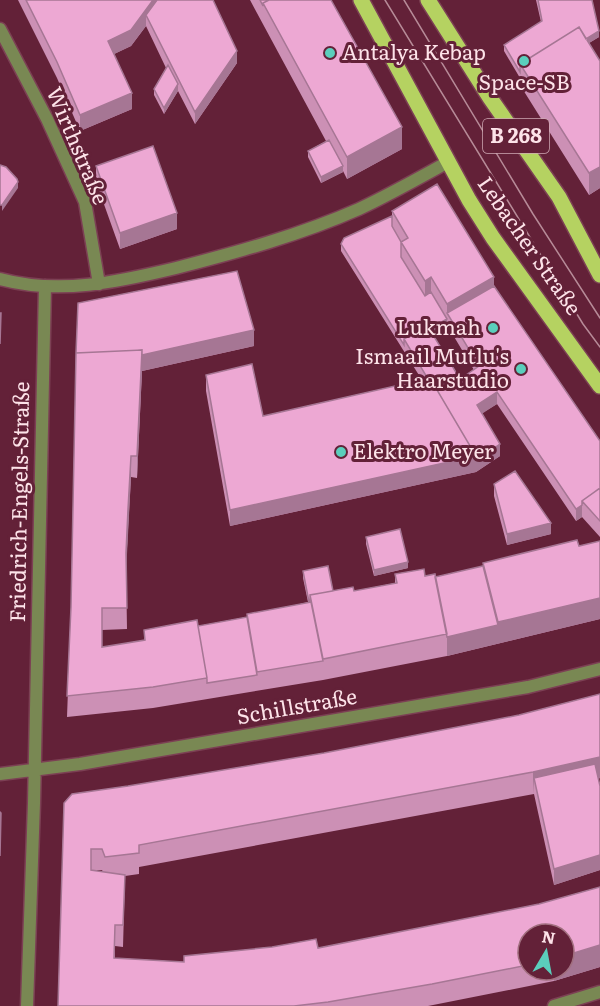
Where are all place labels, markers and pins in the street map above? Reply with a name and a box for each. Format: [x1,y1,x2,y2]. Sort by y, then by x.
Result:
place label: Antalya Kebap [342,35,486,66]
marker: Antalya Kebap [323,46,337,60]
marker: Space-SB [517,54,531,68]
place label: Space-SB [478,65,570,96]
place label: Lukmah [396,310,481,341]
marker: Lukmah [486,321,500,335]
place label: Ismaail Mutlu's Haarstudio [355,339,509,394]
marker: Ismaail Mutlu's Haarstudio [514,362,528,376]
place label: Elektro Meyer [353,434,494,465]
marker: Elektro Meyer [334,445,348,459]

